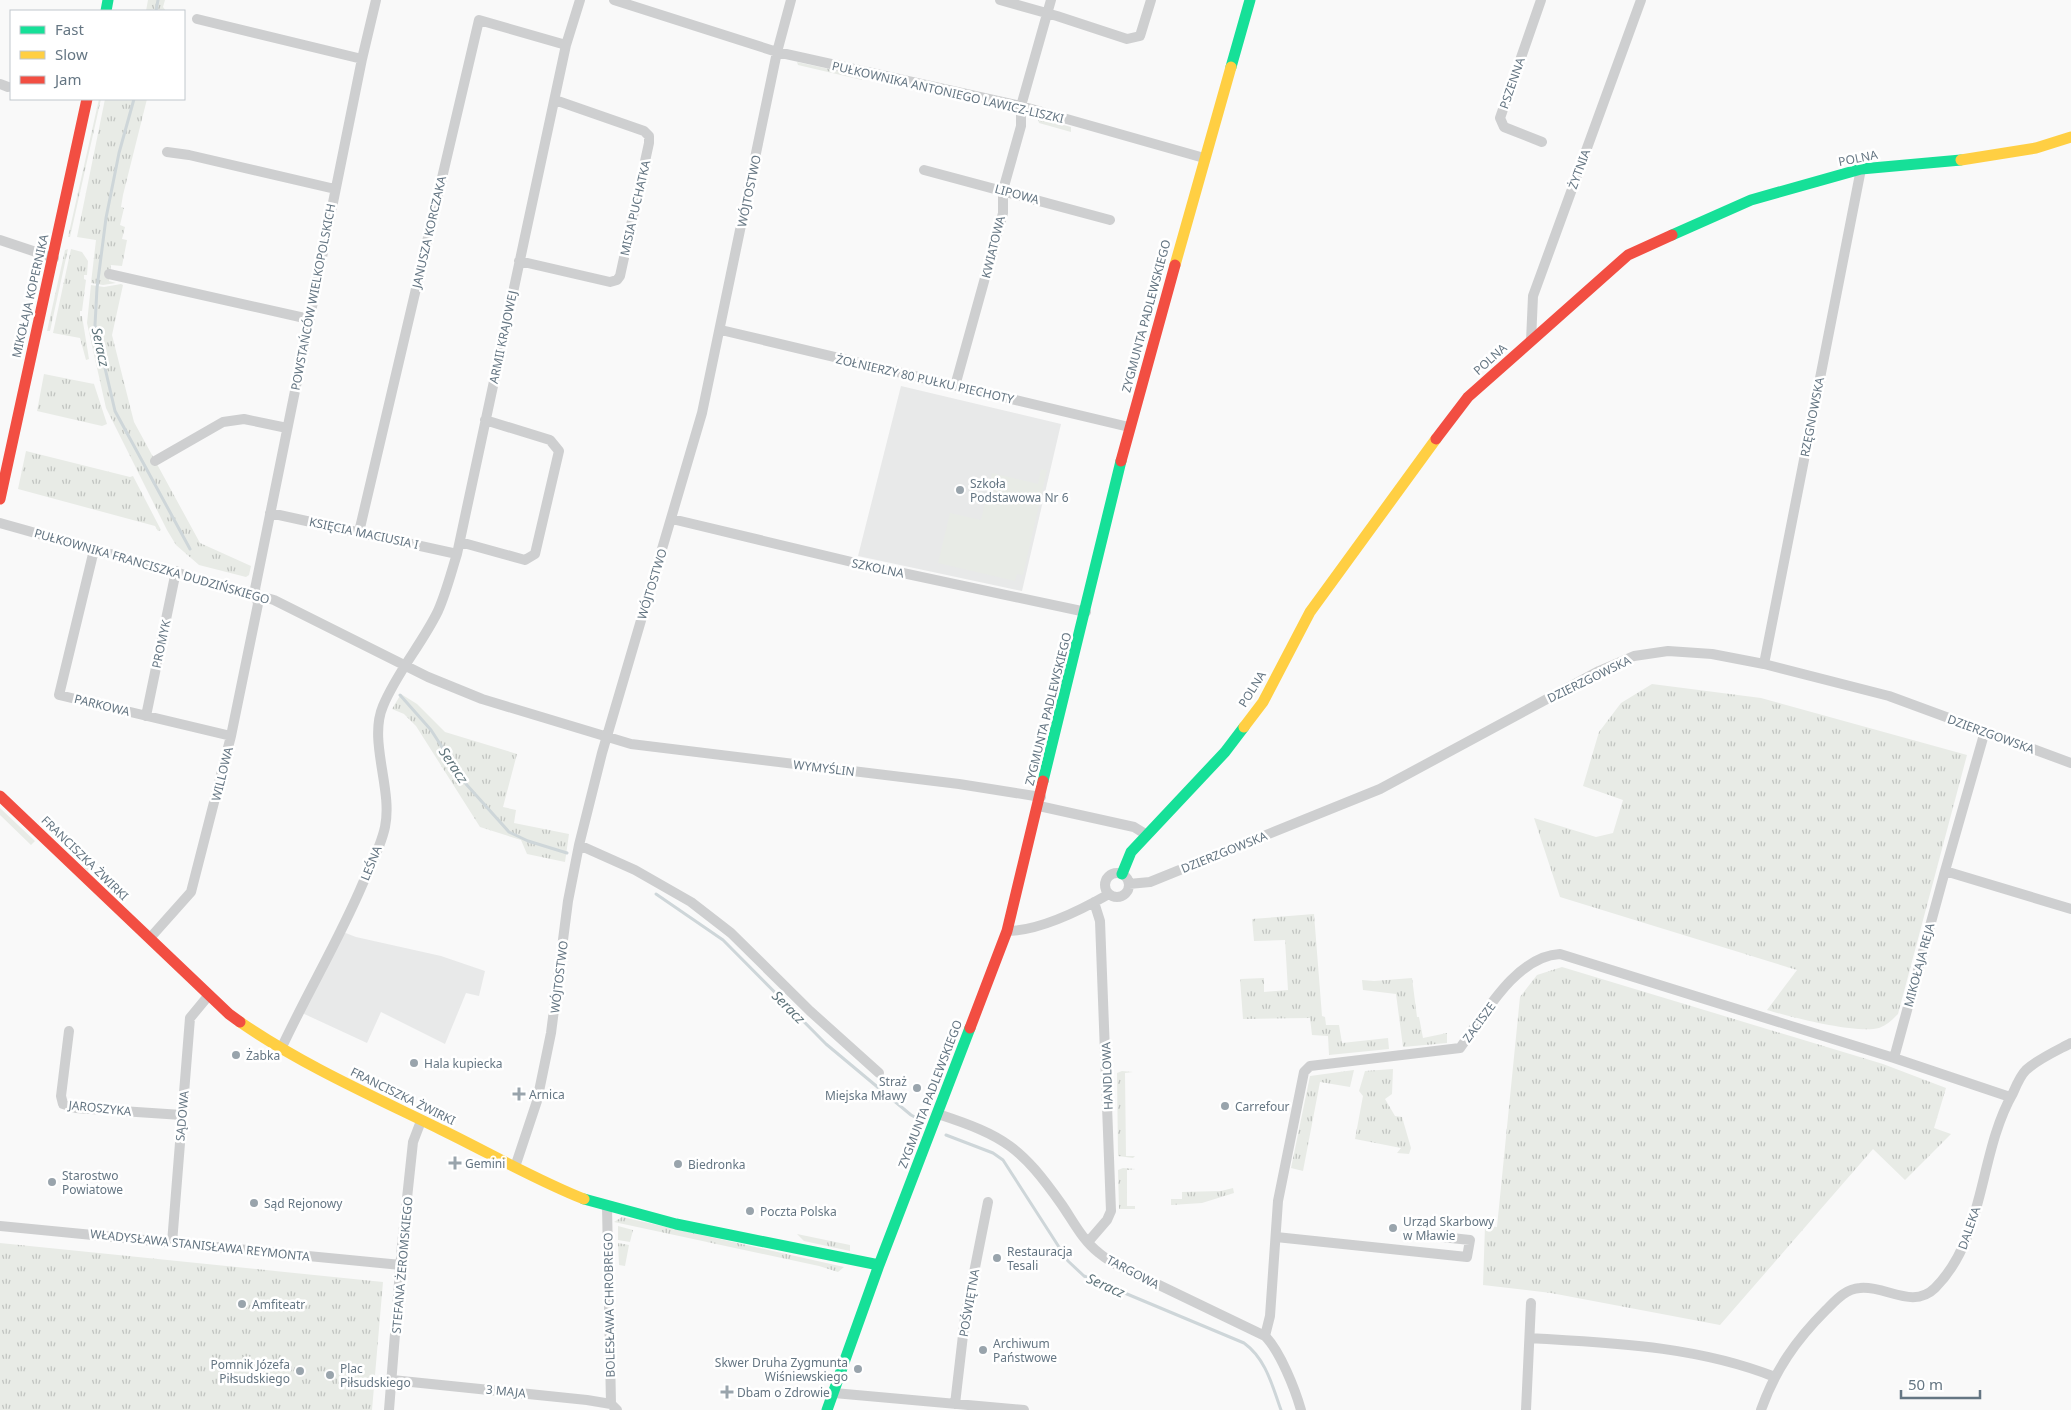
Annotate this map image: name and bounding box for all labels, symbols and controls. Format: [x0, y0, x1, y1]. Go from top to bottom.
legend [10, 10, 185, 100]
text: Fast [55, 19, 84, 39]
text: Slow [55, 44, 88, 64]
street label: PSZENNA [1495, 55, 1529, 111]
street label: PUŁKOWNIKA ANTONIEGO LAWICZ-LISZKI [830, 57, 1066, 127]
text: Jam [53, 69, 82, 89]
street label: ŻYTNIA [1564, 146, 1594, 191]
street label: POLNA [1837, 146, 1879, 170]
street label: WÓJTOSTWO [733, 153, 765, 229]
street label: MISIA PUCHATKA [616, 158, 654, 257]
street label: JANUSZA KORCZAKA [408, 174, 450, 291]
street label: LIPOWA [993, 180, 1041, 208]
street label: POWSTAŃCÓW WIELKOPOLSKICH [287, 202, 339, 392]
street label: KWIATOWA [977, 214, 1009, 280]
street label: MIKOŁAJA KOPERNIKA [8, 232, 53, 359]
street label: ZYGMUNTA PADLEWSKIEGO [1117, 238, 1175, 394]
street label: ARMII KRAJOWEJ [485, 289, 521, 385]
water label: Seracz [88, 326, 115, 369]
street label: POLNA [1470, 339, 1511, 379]
street label: ŻOŁNIERZY 80 PUŁKU PIECHOTY [834, 350, 1016, 408]
street label: RZĘGNOWSKA [1796, 375, 1828, 458]
place label: Szkoła Podstawowa Nr 6 [970, 475, 1069, 506]
marker: Szkoła Podstawowa Nr 6 [954, 484, 966, 496]
street label: KSIĘCIA MACIUSIA I [308, 513, 420, 553]
street label: PUŁKOWNIKA FRANCISZKA DUDZIŃSKIEGO [32, 524, 272, 608]
street label: WÓJTOSTWO [633, 547, 671, 621]
street label: SZKOLNA [850, 554, 906, 582]
street label: PROMYK [148, 618, 175, 670]
street label: ZYGMUNTA PADLEWSKIEGO [1021, 630, 1075, 788]
street label: DZIERZGOWSKA [1544, 651, 1634, 707]
street label: POLNA [1234, 667, 1270, 710]
street label: PARKOWA [72, 690, 132, 720]
street label: DZIERZGOWSKA [1945, 710, 2037, 758]
water label: Seracz [435, 743, 473, 787]
street label: WILLOWA [207, 745, 237, 803]
street label: WYMYŚLIN [792, 756, 856, 780]
street label: FRANCISZKA ŻWIRKI [38, 812, 132, 904]
street label: DZIERZGOWSKA [1178, 827, 1270, 877]
street label: LEŚNA [356, 843, 386, 883]
street label: MIKOŁAJA REJA [1900, 921, 1938, 1009]
street label: WÓJTOSTWO [546, 940, 572, 1014]
water label: Seracz [768, 986, 810, 1028]
street label: ZACISZE [1459, 998, 1499, 1046]
street label: ZYGMUNTA PADLEWSKIEGO [894, 1017, 966, 1171]
street label: HANDLOWA [1097, 1041, 1117, 1110]
place label: Żabka [246, 1047, 280, 1064]
marker: Żabka [230, 1049, 242, 1061]
place label: Hala kupiecka [424, 1055, 503, 1072]
marker: Hala kupiecka [408, 1057, 420, 1069]
street label: FRANCISZKA ŻWIRKI [348, 1063, 458, 1129]
place label: Straż Miejska Mławy [825, 1073, 908, 1104]
marker: Straż Miejska Mławy [911, 1082, 923, 1094]
place label: Arnica [529, 1086, 565, 1103]
marker: Arnica [513, 1088, 525, 1100]
street label: SĄDOWA [171, 1090, 193, 1142]
street label: JAROSZYKA [67, 1096, 133, 1120]
place label: Carrefour [1235, 1098, 1290, 1115]
marker: Carrefour [1219, 1100, 1231, 1112]
place label: Gemini [465, 1155, 505, 1172]
place label: Biedronka [688, 1156, 746, 1173]
marker: Gemini [449, 1157, 461, 1169]
marker: Biedronka [672, 1158, 684, 1170]
place label: Starostwo Powiatowe [62, 1167, 123, 1198]
marker: Starostwo Powiatowe [46, 1176, 58, 1188]
place label: Sąd Rejonowy [264, 1195, 343, 1212]
street label: STEFANA ŻEROMSKIEGO [388, 1196, 416, 1334]
marker: Sąd Rejonowy [248, 1197, 260, 1209]
place label: Poczta Polska [760, 1203, 837, 1220]
street label: DALEKA [1954, 1204, 1984, 1252]
marker: Poczta Polska [744, 1205, 756, 1217]
place label: Urząd Skarbowy w Mławie [1403, 1213, 1495, 1244]
marker: Urząd Skarbowy w Mławie [1387, 1222, 1399, 1234]
street label: WŁADYSŁAWA STANISŁAWA REYMONTA [89, 1225, 311, 1265]
street label: BOLESŁAWA CHROBREGO [599, 1232, 619, 1378]
place label: Restauracja Tesali [1007, 1243, 1073, 1274]
street label: TARGOWA [1104, 1251, 1163, 1293]
marker: Restauracja Tesali [991, 1252, 1003, 1264]
street label: POŚWIĘTNA [955, 1267, 983, 1338]
water label: Seracz [1084, 1268, 1129, 1302]
place label: Amfiteatr [252, 1296, 305, 1313]
marker: Amfiteatr [236, 1298, 248, 1310]
place label: Archiwum Państwowe [993, 1335, 1057, 1366]
marker: Archiwum Państwowe [977, 1344, 989, 1356]
place label: Skwer Druha Zygmunta Wiśniewskiego [715, 1354, 848, 1385]
place label: Pomnik Józefa Piłsudskiego [211, 1356, 290, 1387]
place label: Plac Piłsudskiego [340, 1360, 411, 1391]
marker: Skwer Druha Zygmunta Wiśniewskiego [852, 1363, 864, 1375]
marker: Pomnik Józefa Piłsudskiego [294, 1365, 306, 1377]
scale bar [1901, 1368, 1980, 1400]
marker: Plac Piłsudskiego [324, 1369, 336, 1381]
text: 50 m [1908, 1374, 1943, 1394]
street label: 3 MAJA [485, 1380, 527, 1402]
place label: Dbam o Zdrowie [737, 1384, 830, 1401]
marker: Dbam o Zdrowie [721, 1386, 733, 1398]

